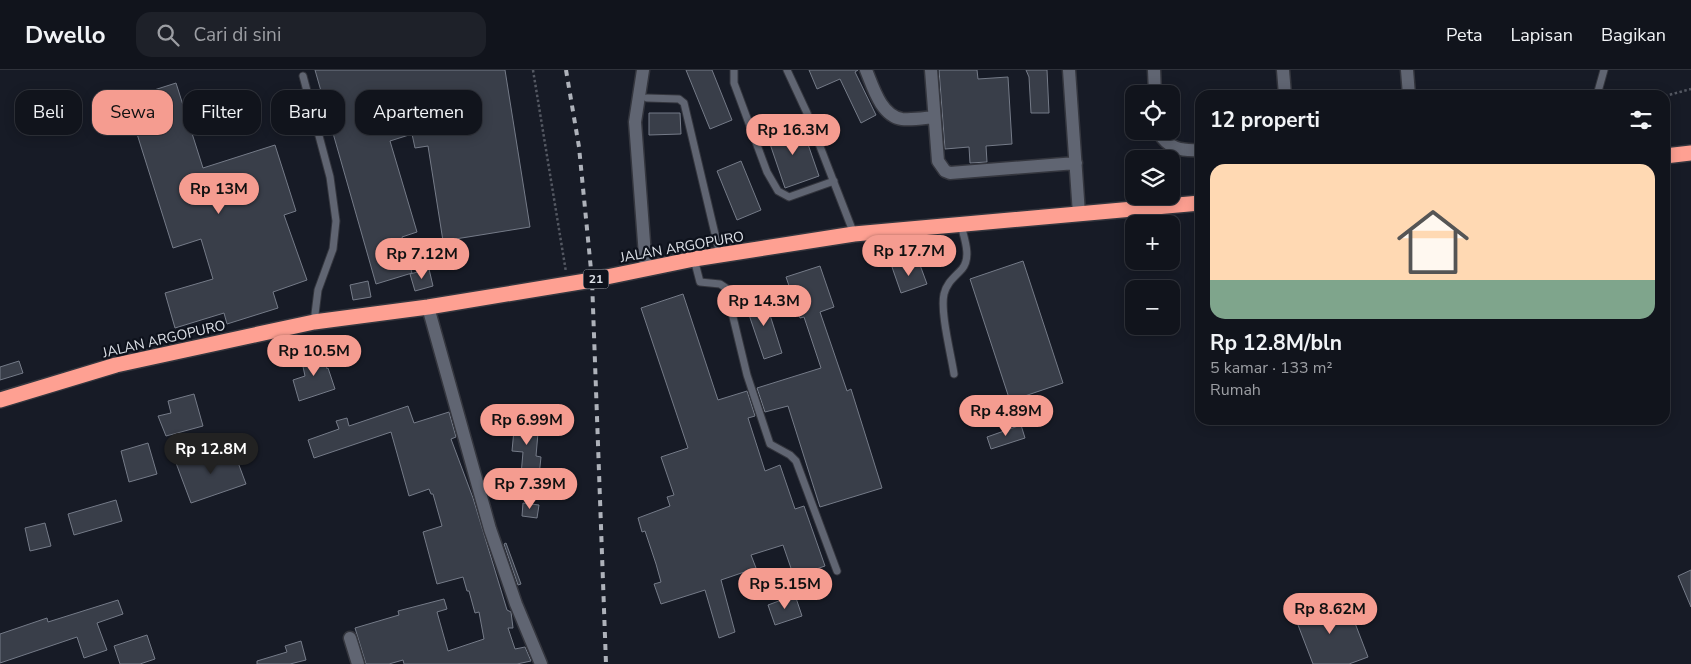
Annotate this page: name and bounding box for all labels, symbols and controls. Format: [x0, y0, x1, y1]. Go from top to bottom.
search box [136, 12, 486, 57]
text: Dwello [25, 19, 106, 51]
icon: search [154, 21, 182, 49]
text: Cari di sini [194, 22, 281, 48]
text: Peta [1446, 23, 1482, 47]
text: Lapisan [1510, 23, 1573, 47]
text: Bagikan [1601, 23, 1666, 47]
map controls [1125, 85, 1180, 335]
button: locate [1125, 85, 1180, 140]
chip: Beli [15, 90, 82, 135]
chip: Sewa [92, 90, 173, 135]
chip: Filter [183, 90, 261, 135]
chip: Baru [271, 90, 345, 135]
chip: Apartemen [355, 90, 482, 135]
text: 12 properti [1210, 106, 1320, 134]
icon: filters [1627, 106, 1655, 134]
pin: Rp 16.3M [741, 114, 845, 156]
text: Rp 16.3M [757, 119, 829, 141]
button: layers [1125, 150, 1180, 205]
pin: Rp 13M [178, 172, 260, 215]
text: Rp 13M [190, 178, 248, 200]
icon: home [1388, 197, 1478, 287]
button: + [1125, 215, 1180, 270]
street label: JALAN ARGOPURO [617, 227, 746, 267]
pin: Rp 17.7M [857, 234, 961, 277]
pin: Rp 7.12M [370, 238, 474, 280]
text: Rp 17.7M [873, 240, 945, 262]
text: Rp 7.12M [386, 243, 458, 265]
road number: 21 [584, 270, 608, 288]
button: − [1125, 280, 1180, 335]
pin: Rp 14.3M [712, 284, 816, 327]
text: Rp 14.3M [728, 290, 800, 312]
street label: JALAN ARGOPURO [100, 316, 227, 363]
text: Rp 12.8M/bln [1210, 329, 1342, 357]
pin: Rp 10.5M [262, 334, 366, 377]
text: Rp 10.5M [278, 340, 350, 362]
text: 5 kamar · 133 m² [1210, 357, 1333, 379]
text: Rumah [1210, 379, 1261, 401]
pin: Rp 4.89M [954, 394, 1058, 437]
text: Rp 4.89M [970, 400, 1042, 422]
pin: Rp 6.99M [475, 404, 579, 446]
text: Rp 6.99M [491, 409, 563, 431]
pin: Rp 12.8M [159, 432, 263, 475]
text: Rp 12.8M [175, 438, 247, 460]
pin: Rp 7.39M [478, 468, 582, 510]
text: Rp 7.39M [494, 473, 566, 495]
pin: Rp 5.15M [733, 568, 837, 610]
text: Rp 5.15M [749, 573, 821, 595]
pin: Rp 8.62M [1278, 592, 1382, 635]
text: Rp 8.62M [1294, 598, 1366, 620]

